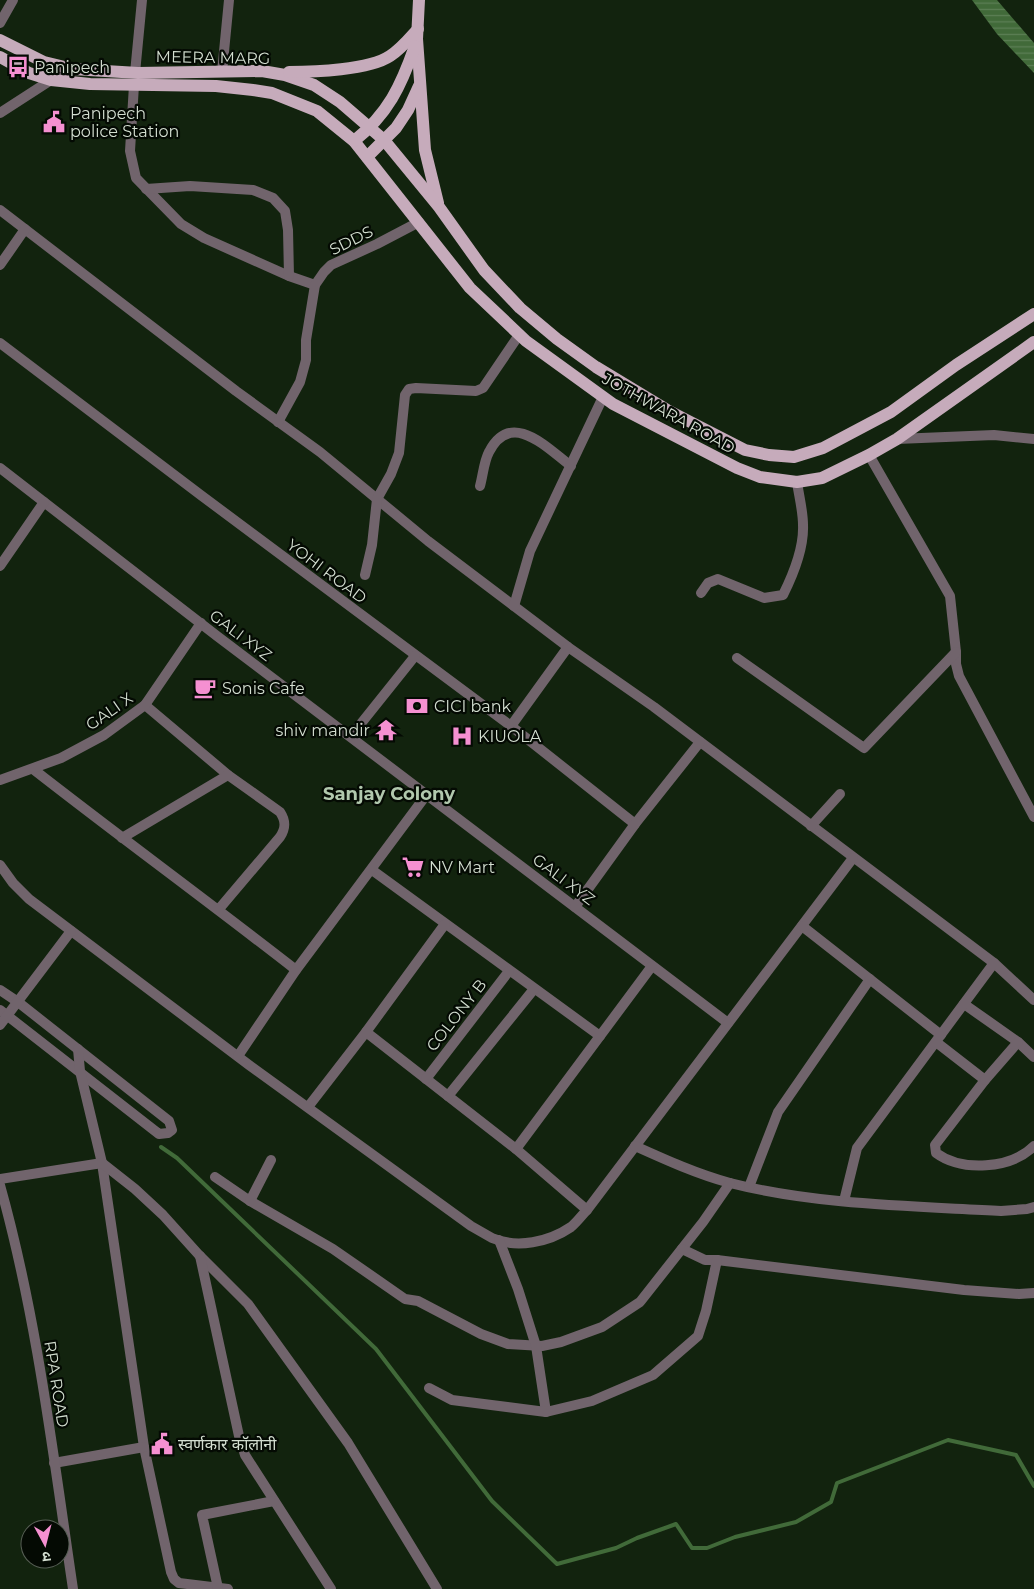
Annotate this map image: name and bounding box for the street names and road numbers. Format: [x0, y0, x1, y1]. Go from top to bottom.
street label: MEERA MARG [156, 47, 270, 68]
street label: SDDS [326, 222, 376, 259]
street label: JOTHWARA ROAD [598, 369, 738, 458]
street label: YOHI ROAD [283, 535, 370, 607]
street label: GALI XYZ [206, 606, 276, 665]
street label: GALI X [82, 688, 137, 734]
street label: GALI XYZ [529, 850, 599, 909]
street label: COLONY B [422, 976, 490, 1055]
street label: RPA ROAD [40, 1339, 73, 1429]

